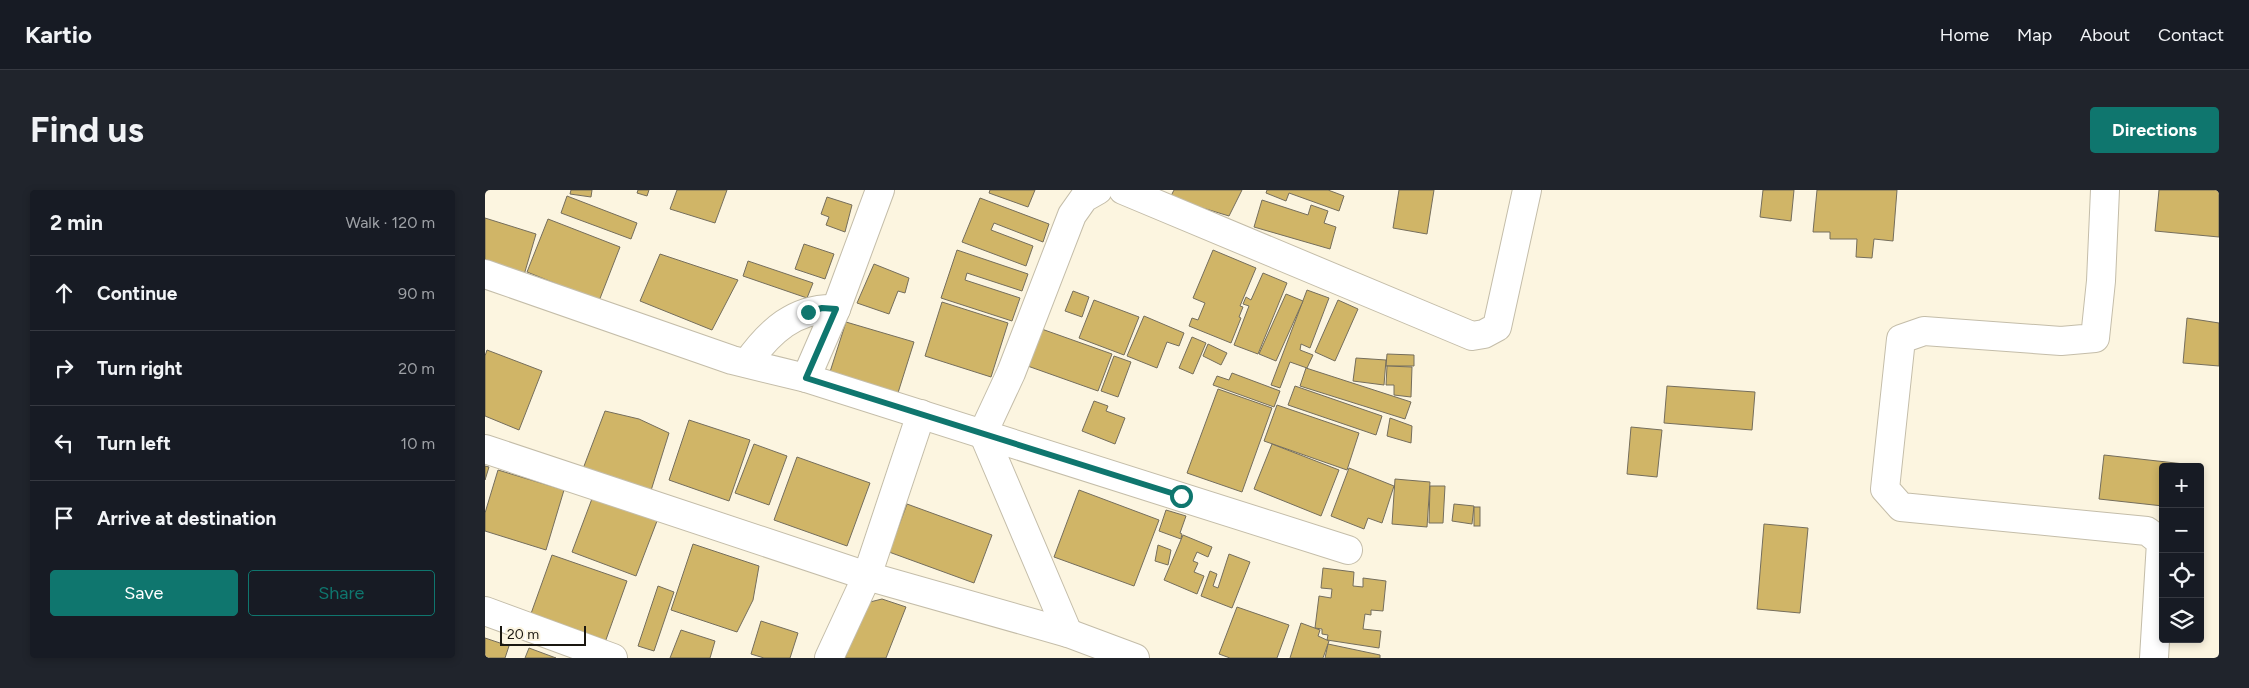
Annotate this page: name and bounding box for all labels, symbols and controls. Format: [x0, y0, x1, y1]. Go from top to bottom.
text: Kartio [25, 20, 92, 49]
text: Home [1940, 24, 1989, 46]
text: Map [2017, 24, 2052, 46]
text: About [2080, 24, 2130, 46]
text: Contact [2158, 24, 2224, 46]
button: Directions [2090, 107, 2219, 153]
text: Find us [30, 109, 144, 151]
text: 2 min [50, 210, 103, 235]
text: Walk · 120 m [346, 213, 435, 232]
icon: ahead [50, 279, 78, 307]
text: Continue [97, 282, 177, 305]
text: 90 m [398, 284, 435, 303]
route end [797, 301, 820, 324]
icon: right [50, 354, 78, 382]
text: Turn right [97, 357, 183, 380]
text: 20 m [398, 359, 435, 378]
icon: left [50, 429, 78, 457]
text: Turn left [97, 432, 171, 455]
text: 10 m [401, 434, 435, 453]
map controls [2159, 463, 2204, 643]
button: + [2159, 463, 2204, 508]
route start [1170, 485, 1193, 508]
icon: arrive [50, 504, 78, 532]
text: Arrive at destination [97, 507, 276, 530]
button: − [2159, 508, 2204, 553]
button: locate [2159, 553, 2204, 598]
button: Save [50, 570, 238, 616]
button: Share [248, 570, 435, 616]
button: layers [2159, 598, 2204, 643]
scale bar [500, 623, 586, 646]
text: 20 m [507, 626, 539, 643]

